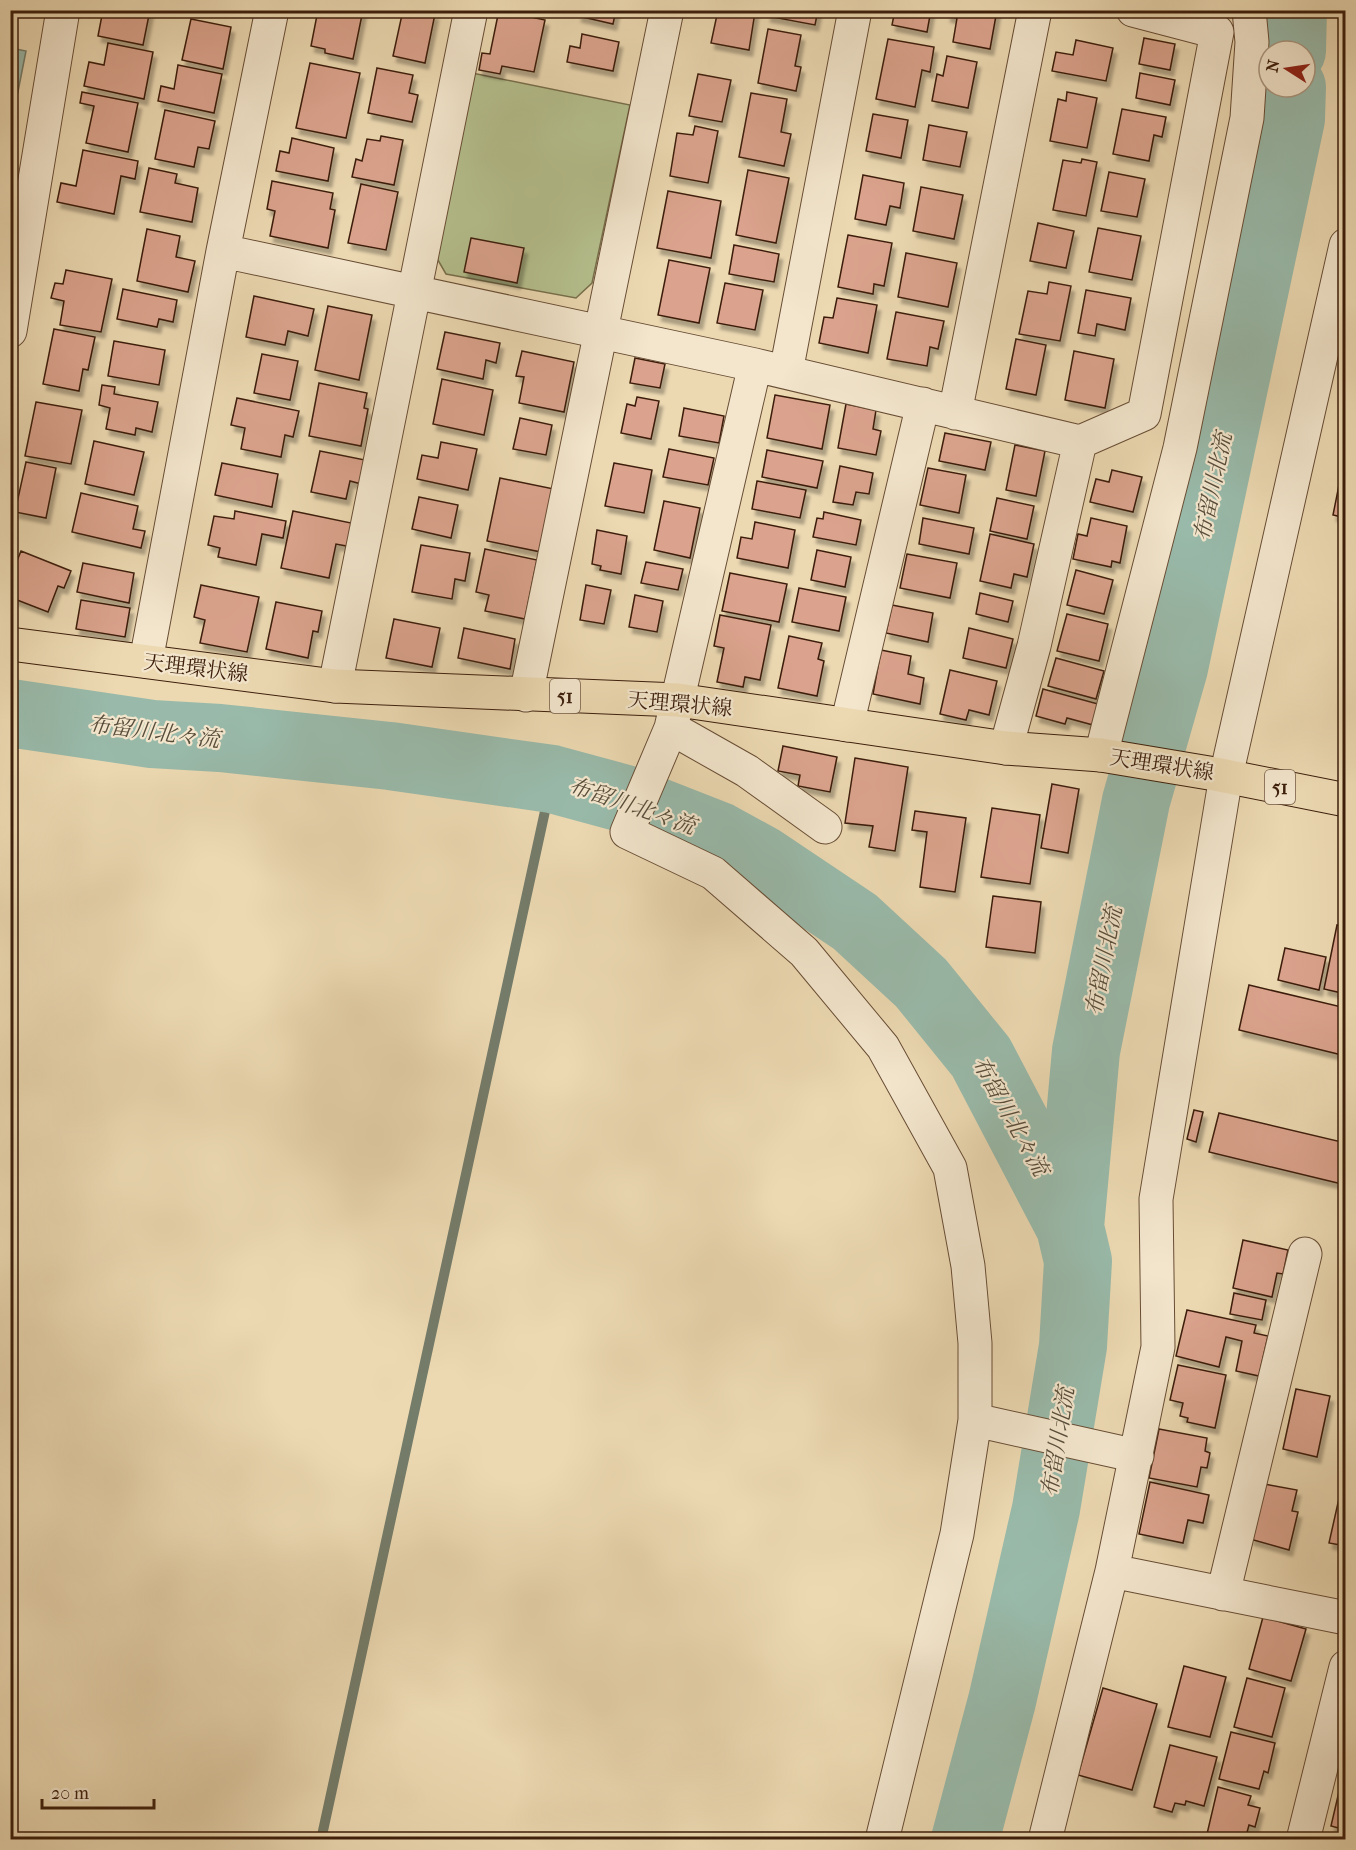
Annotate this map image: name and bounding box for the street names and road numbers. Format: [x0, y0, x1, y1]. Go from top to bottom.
street label: 天理環状線 [142, 650, 250, 686]
road number: 51 [550, 679, 580, 713]
street label: 天理環状線 [627, 687, 733, 721]
street label: 天理環状線 [1108, 745, 1216, 785]
road number: 51 [1265, 770, 1295, 804]

